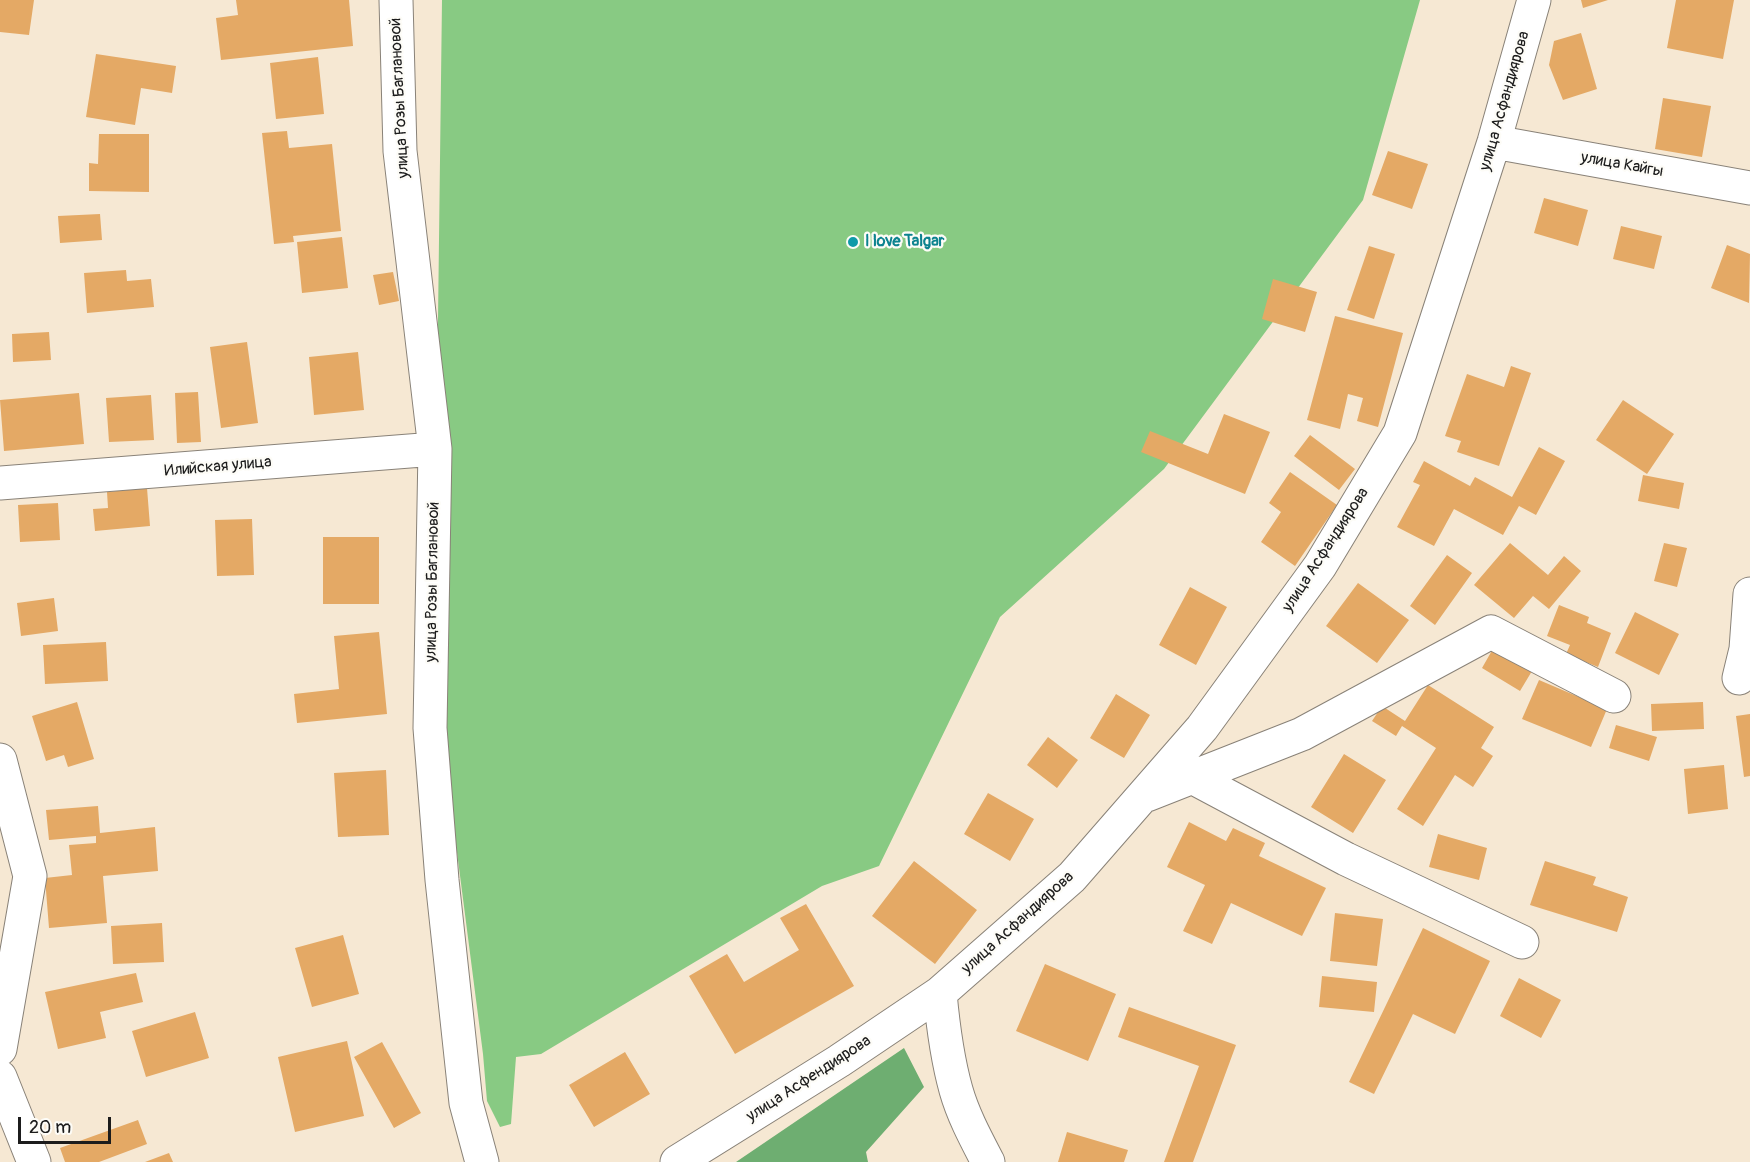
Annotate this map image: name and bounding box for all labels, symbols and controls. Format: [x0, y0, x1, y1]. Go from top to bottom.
street label: улица Розы Баглановой [386, 17, 414, 179]
street label: улица Асфандиярова [1476, 29, 1534, 173]
street label: улица Кайгы [1579, 148, 1665, 182]
place label: I love Talgar [865, 232, 944, 252]
marker: I love Talgar [846, 235, 860, 249]
street label: Илийская улица [164, 453, 272, 481]
street label: улица Асфандиярова [1279, 484, 1373, 616]
street label: улица Розы Баглановой [422, 502, 444, 662]
street label: улица Асфандиярова [958, 868, 1078, 978]
street label: улица Асфендиярова [743, 1032, 875, 1126]
scale bar [21, 1105, 114, 1143]
text: 20 m [29, 1116, 71, 1139]

